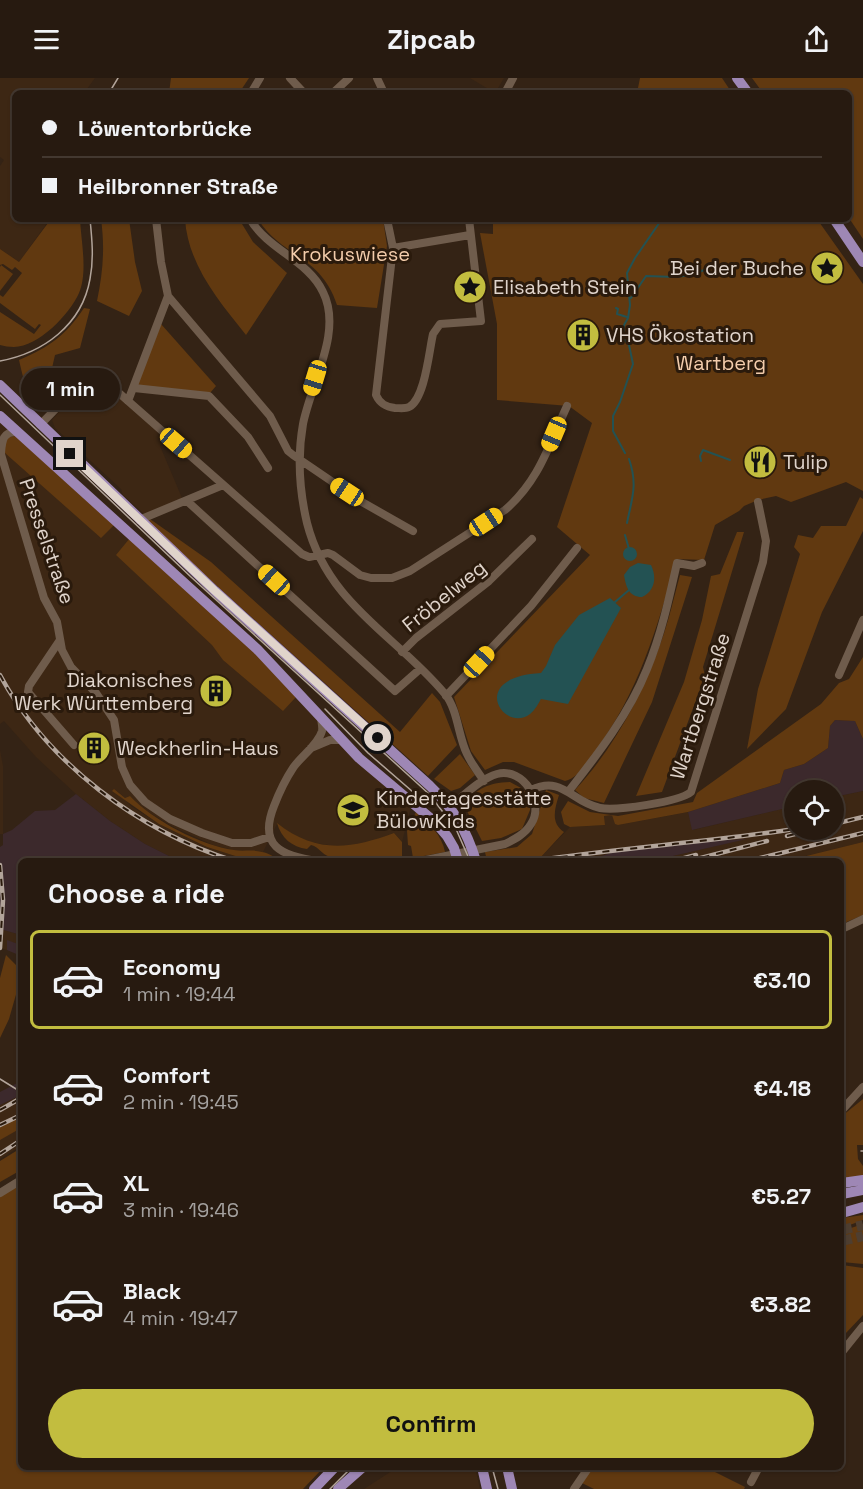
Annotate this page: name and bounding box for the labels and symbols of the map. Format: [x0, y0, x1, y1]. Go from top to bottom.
park label: Krokuswiese [290, 241, 410, 267]
place icon: Bei der Buche [809, 250, 845, 286]
place label: Bei der Buche [670, 255, 804, 281]
place icon: Elisabeth Stein [452, 269, 488, 305]
place label: Elisabeth Stein [493, 274, 637, 300]
building icon: VHS Ökostation [565, 317, 601, 353]
place label: VHS Ökostation [606, 322, 754, 348]
park label: Wartberg [676, 350, 766, 376]
car [301, 358, 329, 398]
callout: 1 min [20, 367, 119, 409]
car [539, 414, 569, 454]
car [157, 424, 195, 462]
route end [56, 440, 83, 467]
restaurant icon: Tulip [742, 444, 778, 480]
place label: Tulip [783, 449, 828, 475]
street label: Presselstraße [13, 475, 81, 607]
car [327, 475, 367, 509]
car [466, 505, 506, 539]
street label: Fröbelweg [397, 554, 491, 638]
car [255, 561, 293, 599]
street label: Wartbergstraße [664, 629, 736, 783]
car [460, 643, 498, 681]
place label: Diakonisches Werk Württemberg [14, 667, 193, 716]
building icon: Diakonisches Werk Württemberg [198, 673, 234, 709]
route start [364, 724, 391, 751]
building icon: Weckherlin-Haus [76, 730, 112, 766]
place label: Weckherlin-Haus [117, 735, 279, 761]
place label: Kindertagesstätte BülowKids [376, 785, 552, 834]
school or university icon: Kindertagesstätte BülowKids [335, 792, 371, 828]

